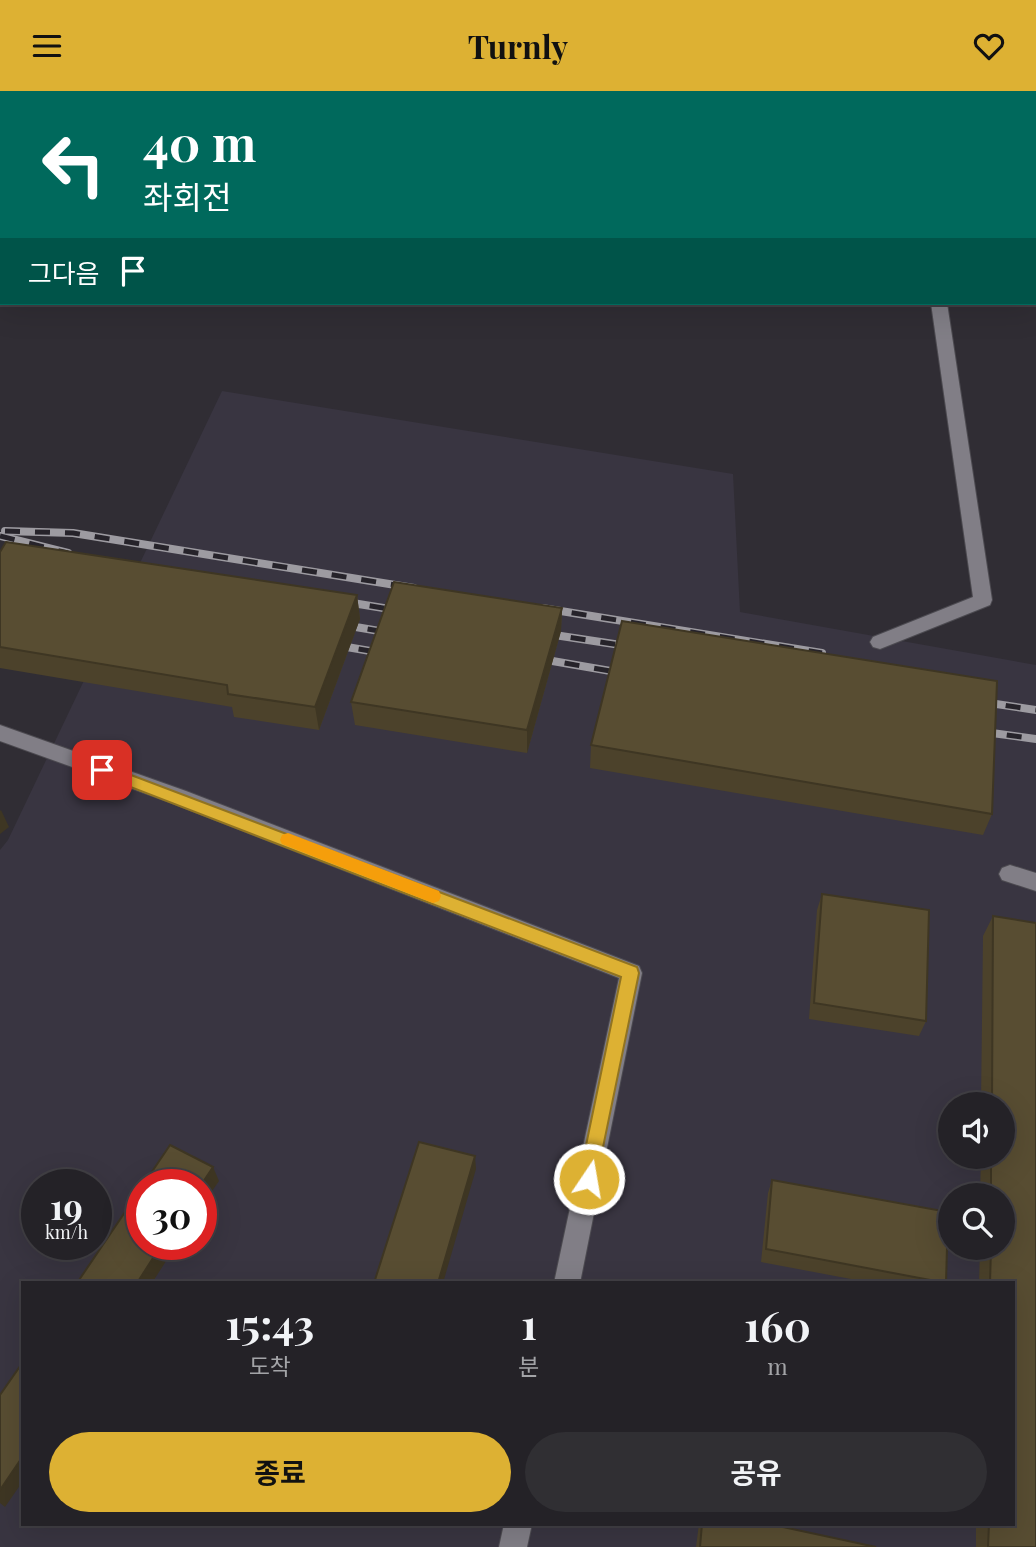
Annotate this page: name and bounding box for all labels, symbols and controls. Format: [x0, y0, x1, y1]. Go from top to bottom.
text: Turnly [468, 24, 568, 67]
icon: menu [28, 27, 66, 65]
icon: heart [970, 27, 1008, 65]
text: 40 m [143, 109, 256, 174]
icon: left [28, 119, 119, 210]
text: 좌회전 [143, 174, 231, 217]
icon: arrive [114, 252, 152, 290]
text: 그다음 [28, 255, 100, 290]
pin [72, 740, 132, 800]
icon: arrive [83, 751, 121, 789]
map controls [938, 1092, 1015, 1260]
button: sound [938, 1092, 1015, 1169]
position arrow [552, 1142, 626, 1216]
speed limit sign: 30 [126, 1169, 217, 1260]
text: 19 [50, 1182, 83, 1229]
button: search [938, 1183, 1015, 1260]
text: km/h [45, 1220, 88, 1244]
text: 15:43 [225, 1295, 314, 1351]
text: 1 [521, 1295, 537, 1351]
text: 160 [744, 1297, 811, 1353]
text: 도착 [249, 1350, 291, 1381]
text: 분 [519, 1350, 540, 1381]
text: m [767, 1350, 788, 1381]
button: 종료 [49, 1432, 511, 1512]
button: 공유 [525, 1432, 987, 1512]

